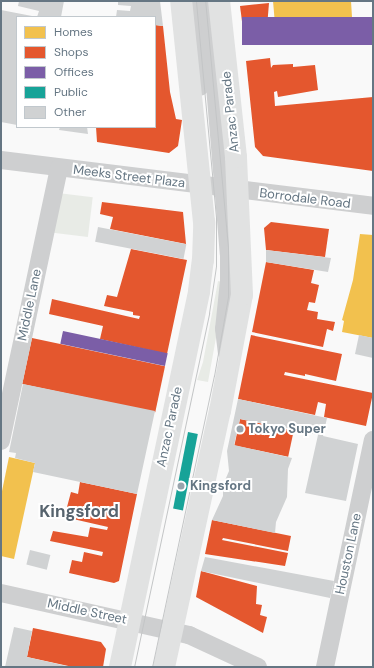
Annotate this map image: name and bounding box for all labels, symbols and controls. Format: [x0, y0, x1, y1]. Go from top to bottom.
legend [16, 16, 156, 128]
text: Homes [54, 24, 93, 40]
text: Shops [54, 44, 89, 60]
text: Offices [54, 64, 94, 80]
street label: Anzac Parade [219, 71, 243, 153]
text: Public [54, 84, 88, 100]
text: Other [54, 104, 86, 120]
street label: Meeks Street Plaza [72, 162, 186, 192]
street label: Borrodale Road [258, 186, 352, 212]
street label: Middle Lane [15, 268, 45, 342]
street label: Anzac Parade [154, 385, 186, 469]
place label: Tokyo Super [248, 421, 326, 437]
marker: Tokyo Super [235, 424, 245, 434]
place label: Kingsford [190, 478, 251, 494]
marker: Kingsford [175, 480, 187, 492]
district label: Kingsford [39, 502, 119, 522]
street label: Houston Lane [333, 512, 365, 596]
street label: Middle Street [46, 596, 128, 628]

